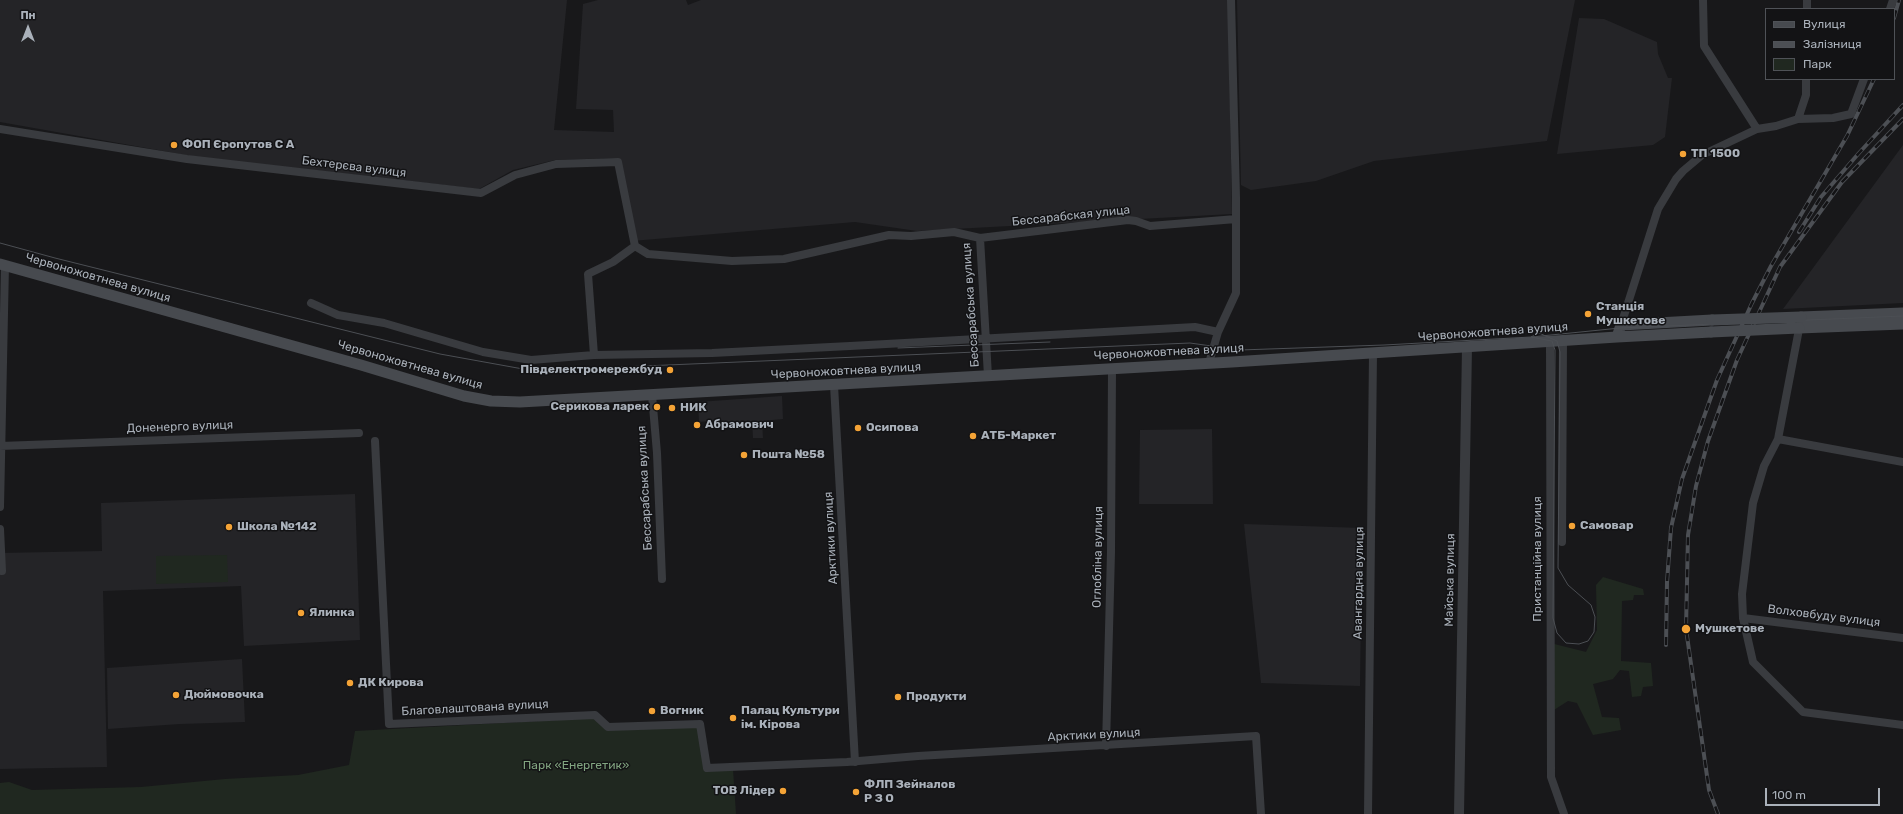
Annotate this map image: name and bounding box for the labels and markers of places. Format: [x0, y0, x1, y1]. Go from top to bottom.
place label: ФОП Єропутов С А [182, 138, 294, 152]
marker: ФОП Єропутов С А [169, 140, 179, 150]
place label: ТП 1500 [1691, 147, 1740, 161]
marker: ТП 1500 [1678, 149, 1688, 159]
place label: Станція Мушкетове [1596, 300, 1665, 328]
marker: Станція Мушкетове [1583, 309, 1593, 319]
place label: Півделектромережбуд [520, 363, 662, 377]
marker: Півделектромережбуд [665, 365, 675, 375]
place label: Серикова ларек [550, 400, 649, 414]
place label: НИК [680, 401, 707, 415]
marker: Серикова ларек [652, 402, 662, 412]
marker: НИК [667, 403, 677, 413]
place label: Абрамович [705, 418, 774, 432]
marker: Абрамович [692, 420, 702, 430]
place label: Осипова [866, 421, 919, 435]
marker: Осипова [853, 423, 863, 433]
place label: АТБ-Маркет [981, 429, 1056, 443]
marker: АТБ-Маркет [968, 431, 978, 441]
place label: Пошта №58 [752, 448, 825, 462]
marker: Пошта №58 [739, 450, 749, 460]
place label: Самовар [1580, 519, 1633, 533]
place label: Школа №142 [237, 520, 317, 534]
marker: Самовар [1567, 521, 1577, 531]
marker: Школа №142 [224, 522, 234, 532]
place label: Ялинка [309, 606, 355, 620]
marker: Ялинка [296, 608, 306, 618]
place label: Мушкетове [1695, 622, 1764, 636]
marker: Мушкетове [1680, 623, 1692, 635]
place label: ДК Кирова [358, 676, 424, 690]
marker: ДК Кирова [345, 678, 355, 688]
place label: Дюймовочка [184, 688, 264, 702]
marker: Дюймовочка [171, 690, 181, 700]
place label: Продукти [906, 690, 966, 704]
marker: Продукти [893, 692, 903, 702]
place label: Вогник [660, 704, 704, 718]
place label: Палац Культури ім. Кірова [741, 704, 840, 732]
marker: Вогник [647, 706, 657, 716]
marker: Палац Культури ім. Кірова [728, 713, 738, 723]
place label: ФЛП Зейналов Р З О [864, 778, 955, 806]
place label: ТОВ Лідер [713, 784, 775, 798]
marker: ТОВ Лідер [778, 786, 788, 796]
marker: ФЛП Зейналов Р З О [851, 787, 861, 797]

